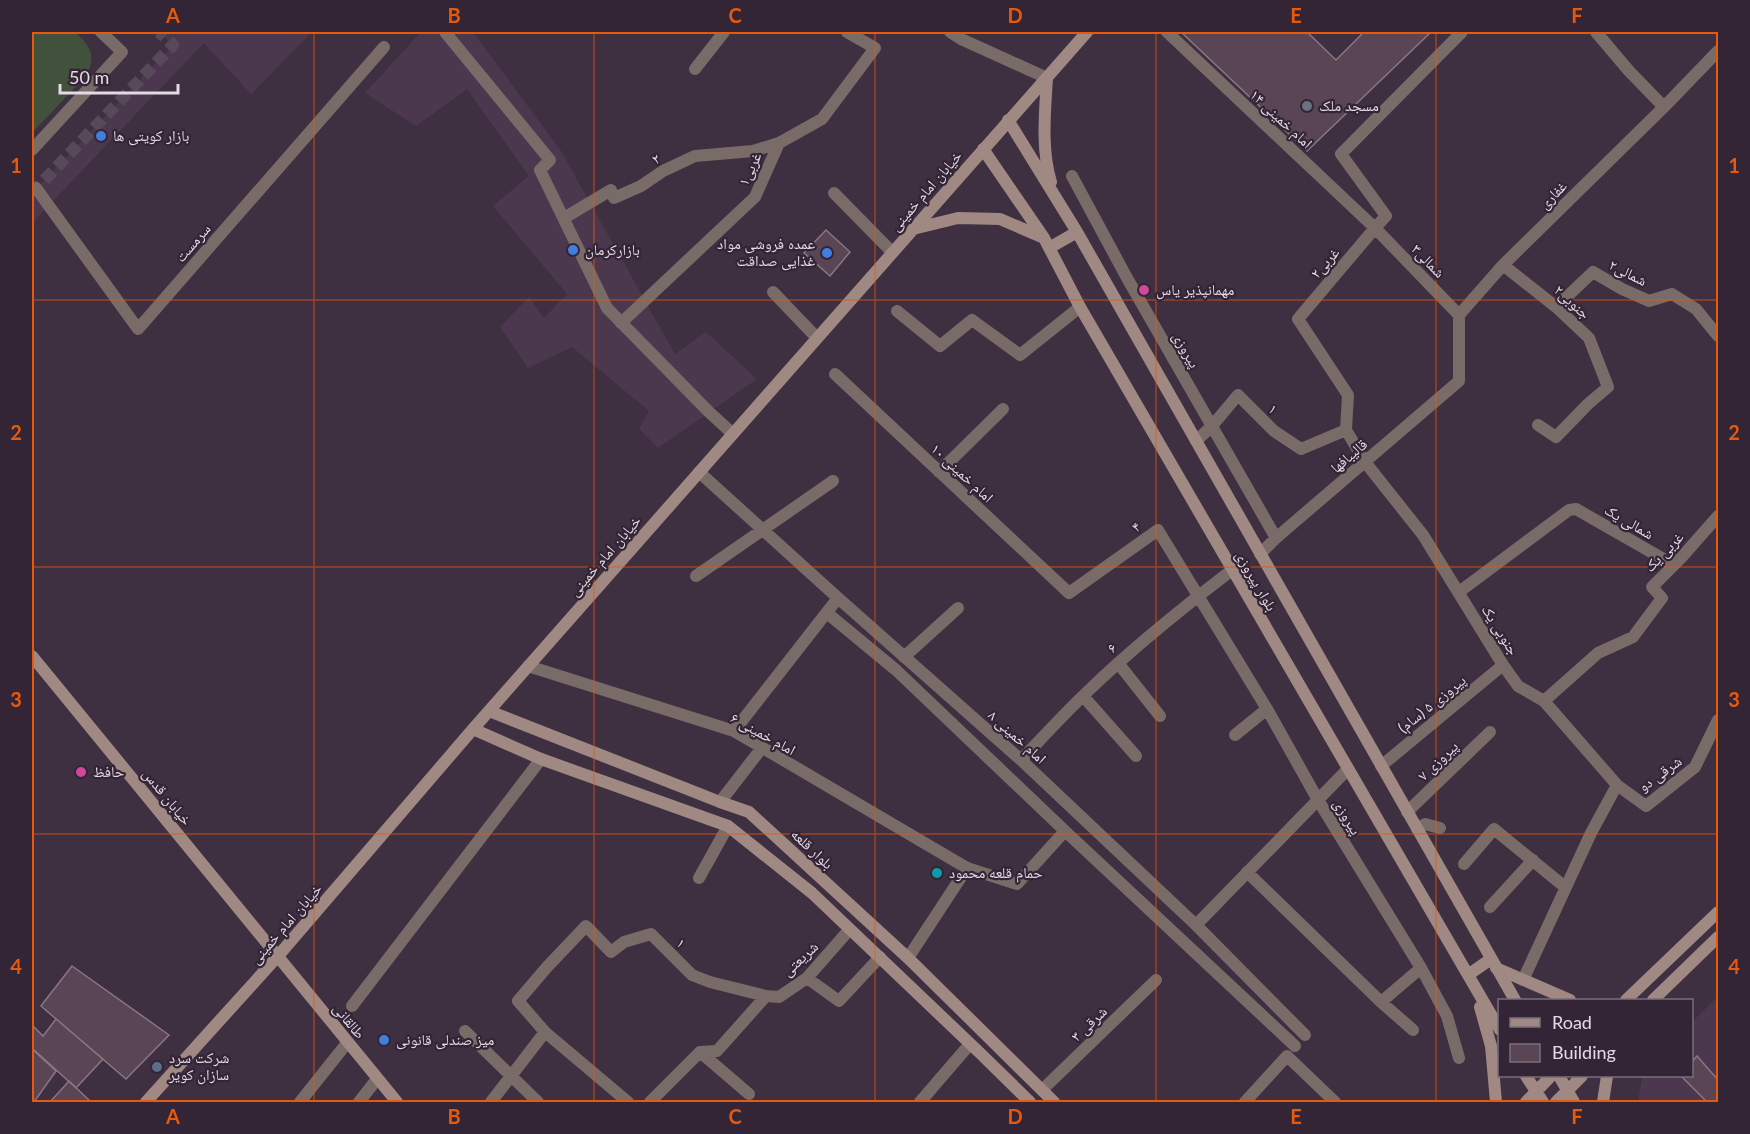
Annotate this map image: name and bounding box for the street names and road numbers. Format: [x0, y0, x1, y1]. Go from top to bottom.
street label: امام خمینی ۱۴ [1245, 85, 1317, 153]
street label: خیابان امام خمینی [885, 146, 967, 235]
street label: ۲ [648, 149, 663, 168]
street label: غربی۱ [734, 149, 767, 189]
street label: غفاری [1535, 176, 1572, 213]
street label: سرمست [171, 219, 215, 266]
street label: شمالی۳ [1407, 240, 1449, 282]
street label: غربی۲ [1306, 243, 1344, 283]
street label: شمالی۲ [1606, 255, 1651, 291]
street label: جنوبی۲ [1550, 280, 1595, 324]
street label: پیروزی [1168, 328, 1204, 372]
street label: ۱ [1265, 399, 1282, 417]
street label: قالیبافها [1326, 434, 1371, 477]
street label: امام خمینی ۱۰ [926, 439, 998, 507]
street label: شمالی یک [1601, 500, 1657, 544]
street label: خیابان امام خمینی [564, 511, 646, 600]
street label: ۴ [1127, 517, 1144, 535]
street label: غربی یک [1640, 527, 1688, 576]
street label: بلوار پیروزی [1231, 547, 1281, 615]
street label: جنوبی یک [1477, 601, 1524, 659]
street label: ۶ [1103, 638, 1120, 656]
street label: پیروزی ۵ (سام) [1394, 670, 1470, 738]
street label: امام خمینی ۸ [984, 706, 1050, 768]
street label: امام خمینی ۶ [727, 708, 799, 760]
street label: پیروزی ۷ [1413, 737, 1463, 785]
street label: شرقی دو [1634, 751, 1686, 797]
street label: خیابان قدس [138, 764, 196, 830]
street label: پیروزی [1328, 795, 1366, 839]
street label: بلوار قلعه [787, 824, 837, 873]
street label: خیابان امام خمینی [245, 879, 327, 968]
street label: ۱ [673, 934, 690, 951]
street label: شریعتی [777, 937, 823, 981]
street label: طالقانی [328, 999, 370, 1043]
street label: ۳ شرقی [1067, 1002, 1112, 1046]

